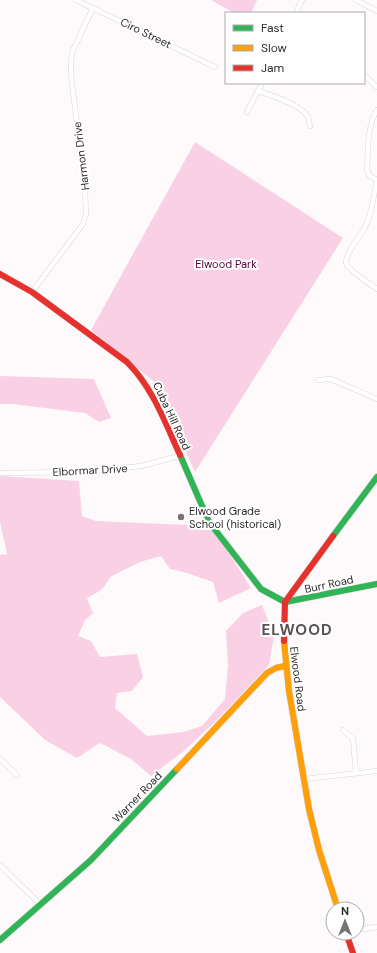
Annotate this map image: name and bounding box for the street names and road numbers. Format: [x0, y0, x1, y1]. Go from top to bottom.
street label: Ciro Street [118, 15, 174, 51]
street label: Harmon Drive [70, 121, 92, 191]
street label: Cuba Hill Road [150, 380, 194, 452]
street label: Elbormar Drive [52, 461, 128, 479]
street label: Burr Road [303, 572, 355, 596]
street label: Elwood Road [287, 646, 309, 712]
street label: Warner Road [109, 769, 165, 825]

